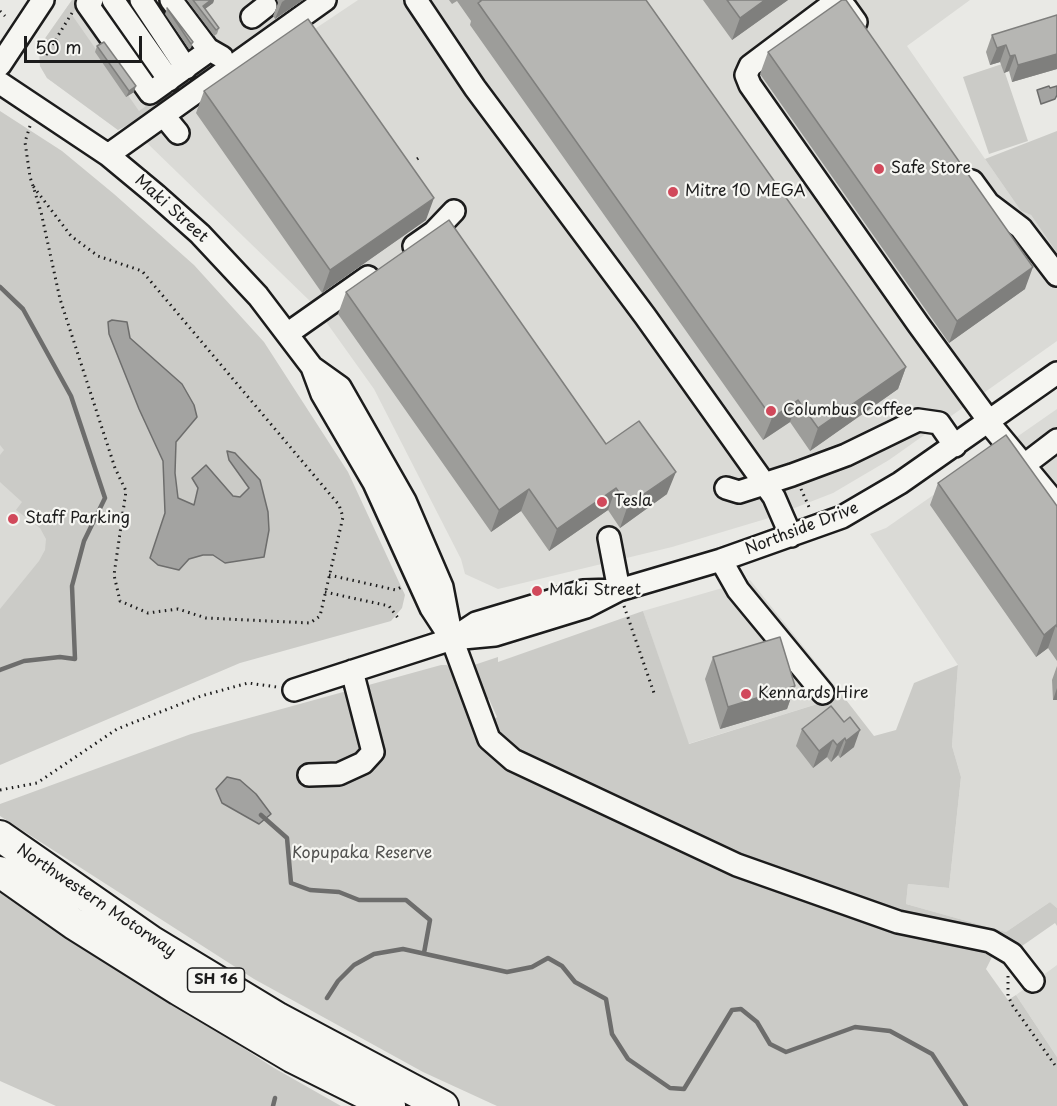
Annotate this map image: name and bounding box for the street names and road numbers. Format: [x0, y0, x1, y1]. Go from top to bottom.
street label: Maki Street [130, 171, 212, 247]
street label: Northside Drive [743, 499, 861, 559]
street label: Northwestern Motorway [13, 841, 179, 961]
road number: SH 16 [188, 968, 244, 992]

